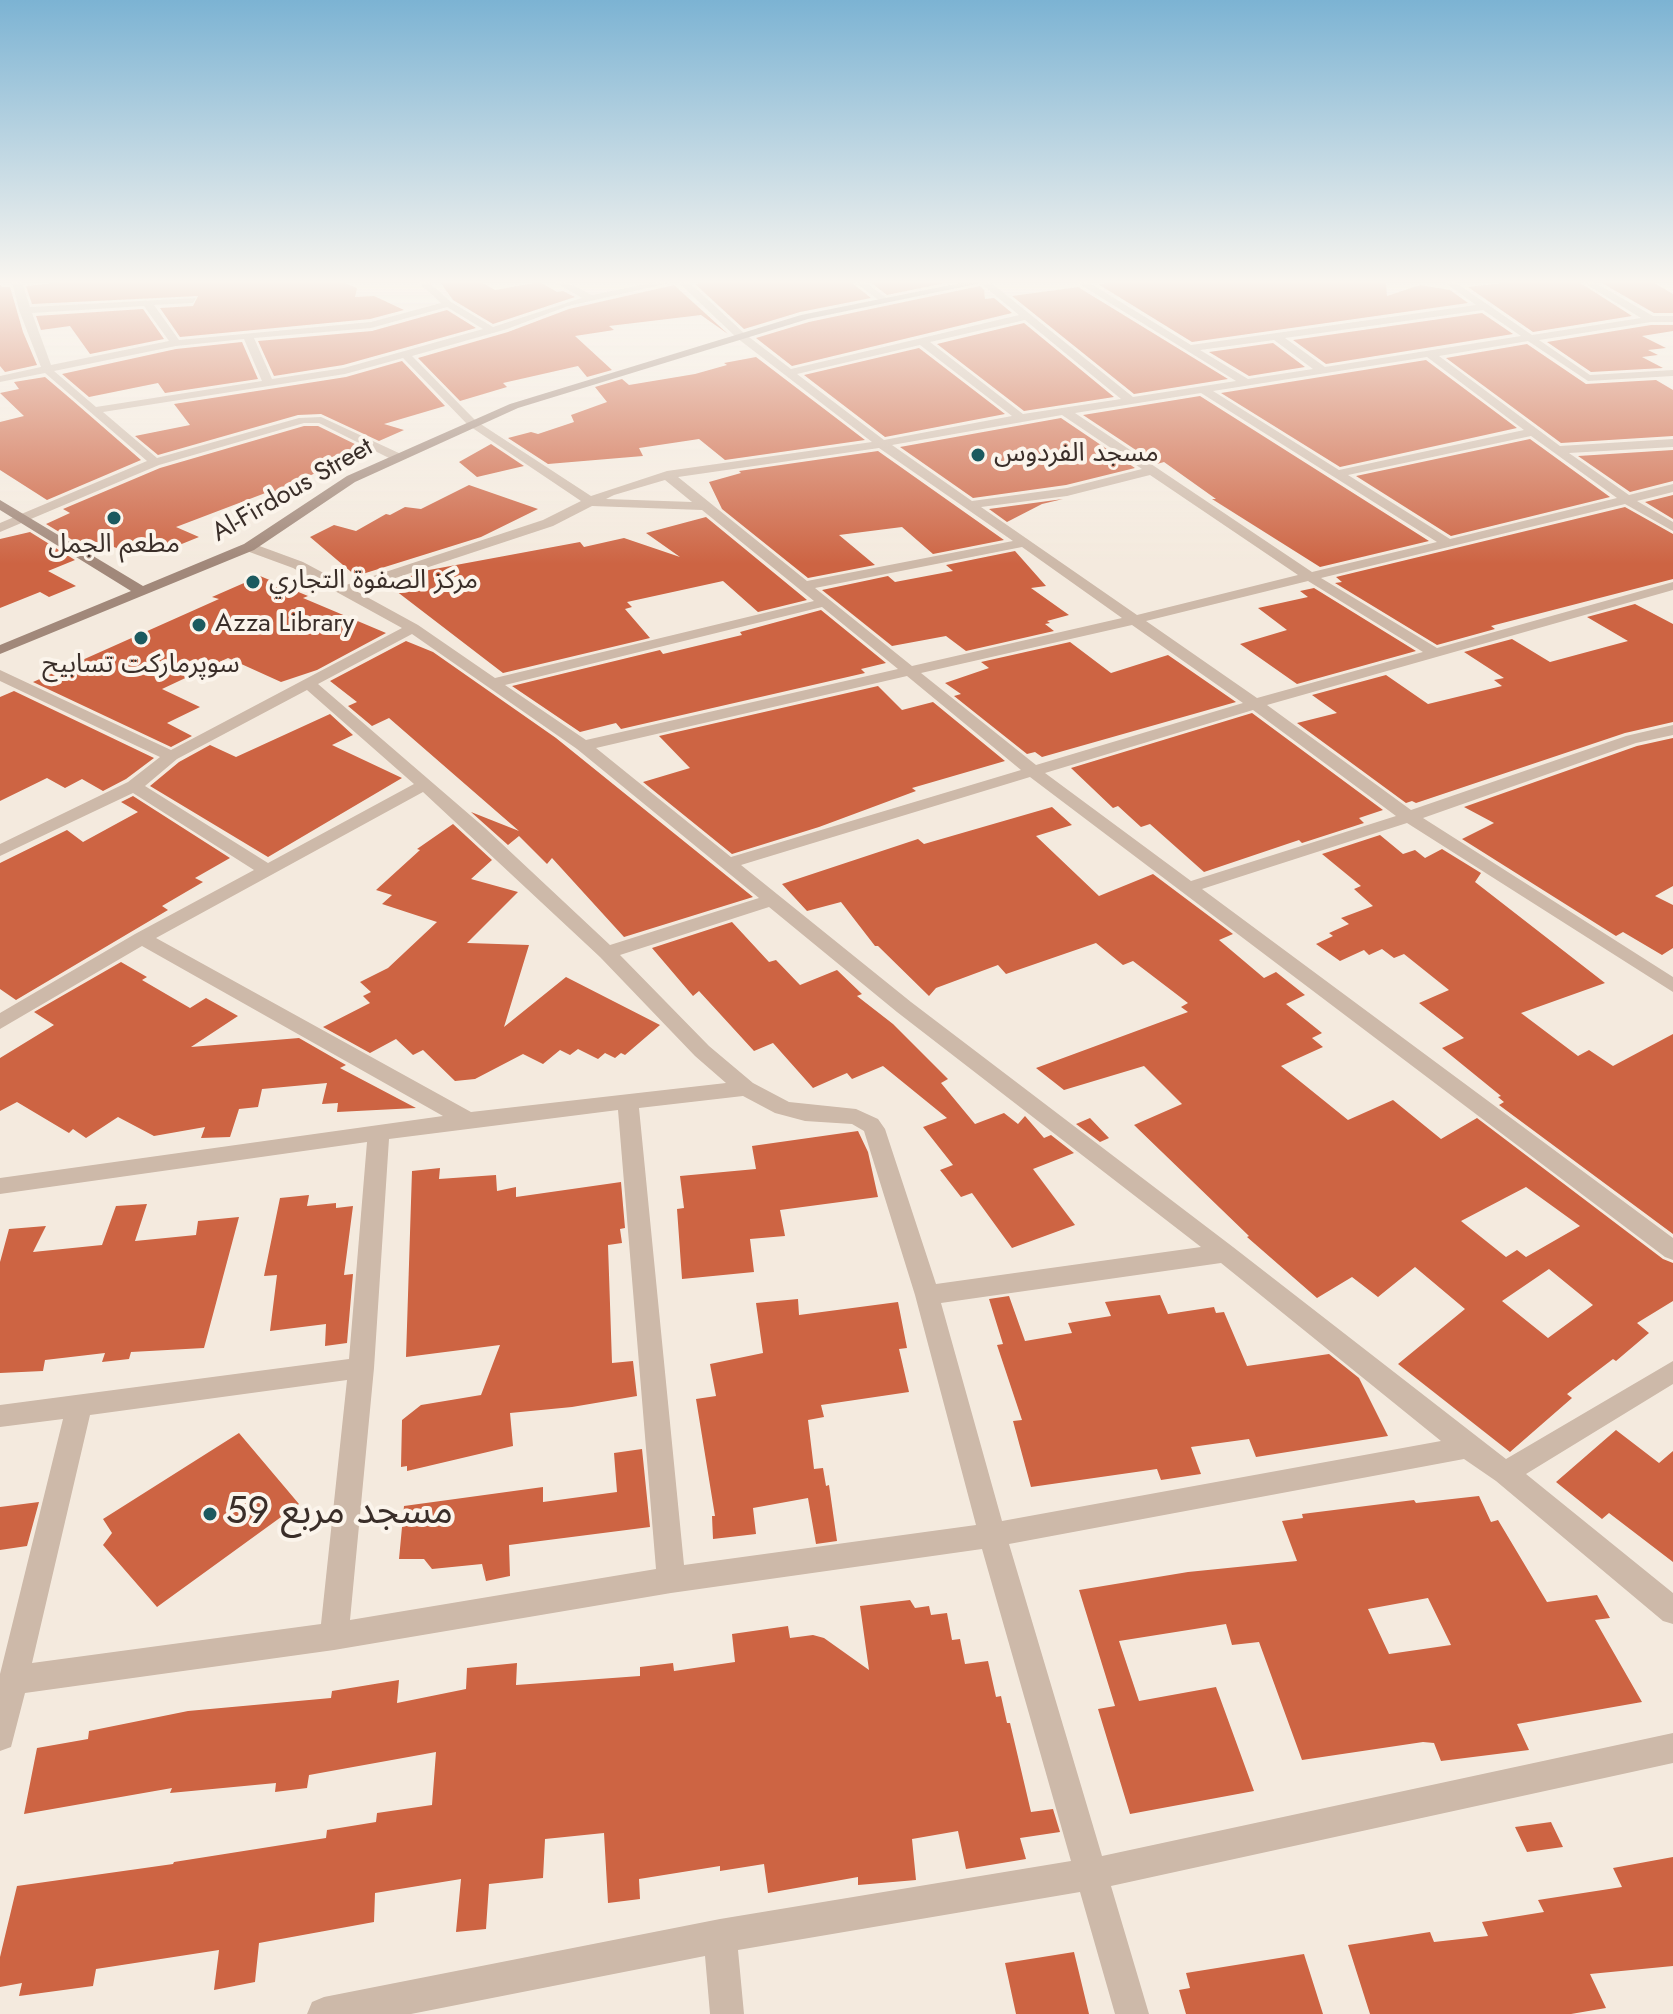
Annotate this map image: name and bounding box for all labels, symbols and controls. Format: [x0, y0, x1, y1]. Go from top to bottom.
street label: Al-Firdous Street [207, 432, 379, 550]
place label: مسجد الفردوس [994, 439, 1159, 471]
marker: مسجد الفردوس [969, 446, 987, 464]
marker: مطعم الجمل [105, 509, 123, 527]
place label: مطعم الجمل [48, 530, 180, 562]
place label: مركز الصفوة التجاري [269, 566, 478, 598]
marker: مركز الصفوة التجاري [244, 573, 262, 591]
place label: Azza Library [215, 609, 354, 641]
marker: Azza Library [190, 616, 208, 634]
marker: سوپرمارکت تسابيح [132, 629, 150, 647]
place label: سوپرمارکت تسابيح [42, 650, 240, 682]
place label: مسجد مربع 59 [226, 1491, 453, 1537]
marker: مسجد مربع 59 [201, 1505, 219, 1523]

